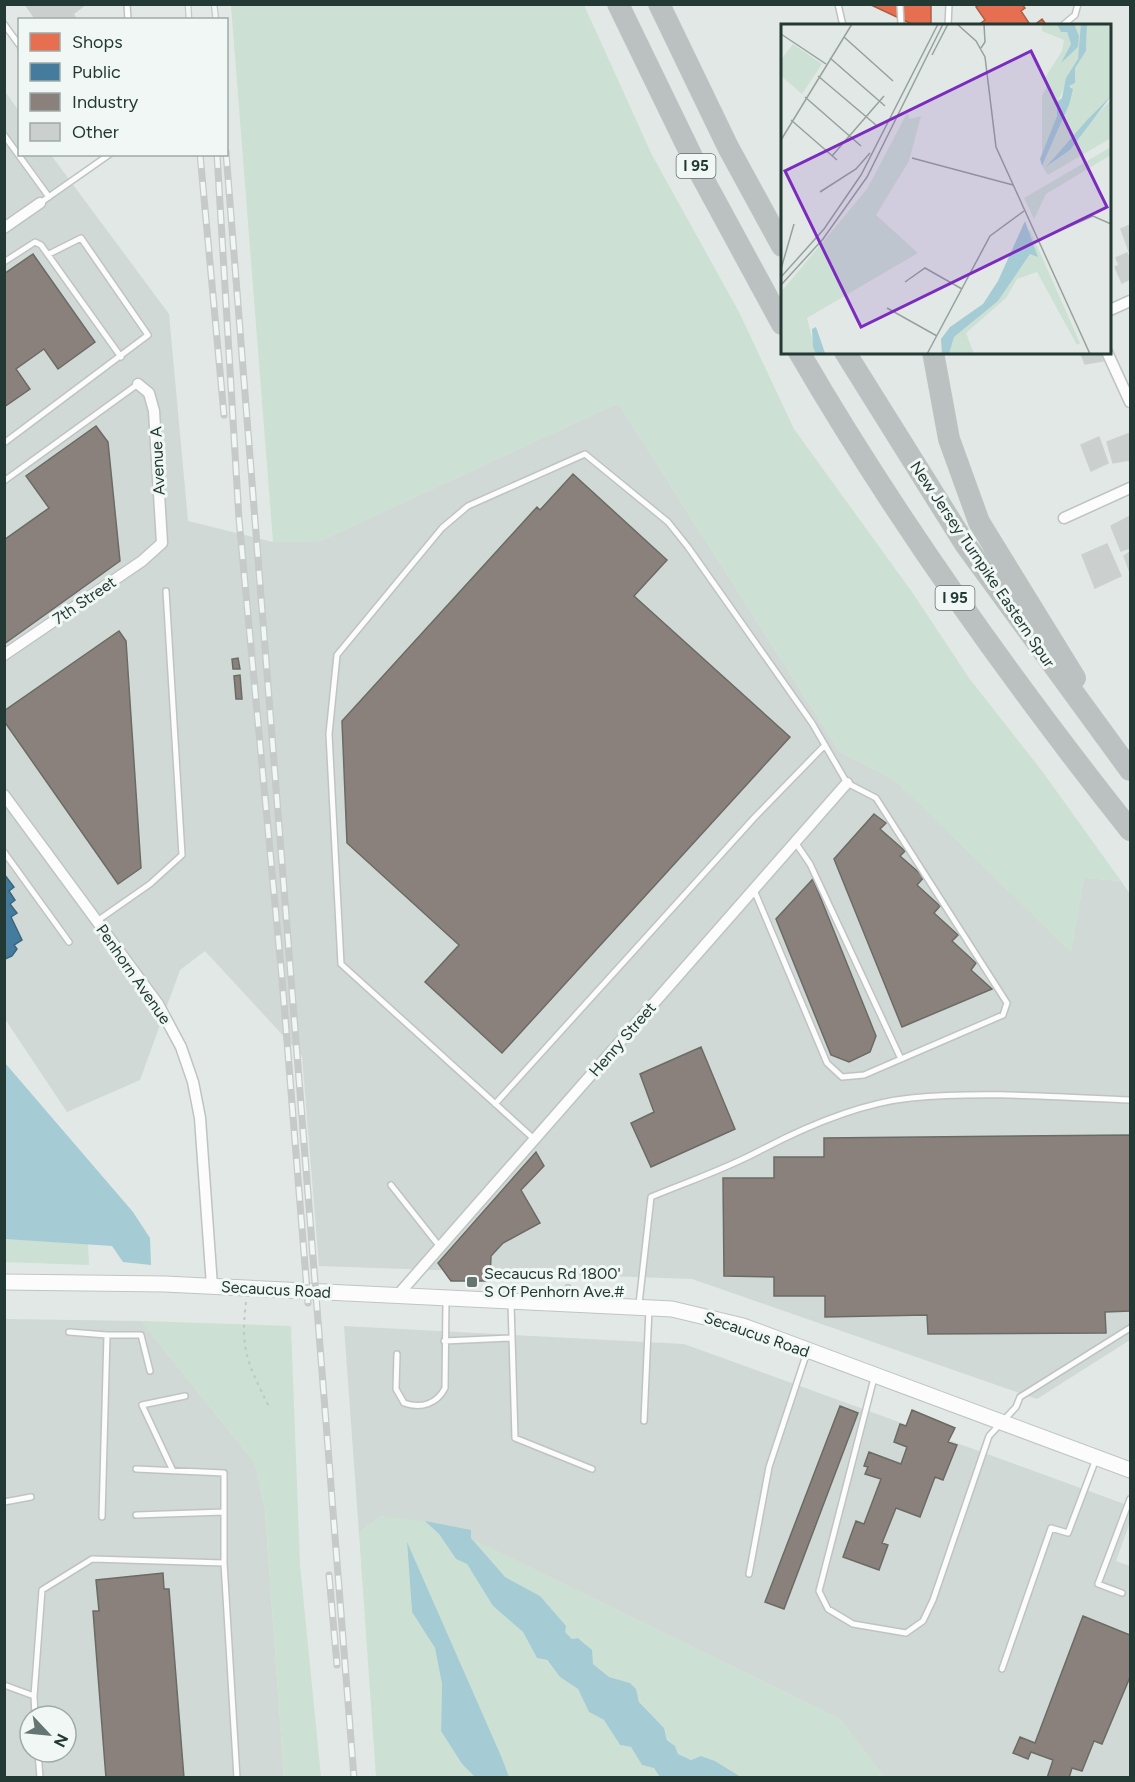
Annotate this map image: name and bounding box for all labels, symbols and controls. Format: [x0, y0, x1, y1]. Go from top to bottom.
legend [18, 18, 228, 156]
inset map [781, 24, 1111, 354]
text: Shops [72, 31, 123, 53]
text: Public [72, 61, 121, 83]
text: Industry [72, 91, 139, 113]
text: Other [72, 121, 119, 143]
road number: I 95 [676, 154, 716, 178]
street label: Avenue A [146, 426, 169, 496]
street label: New Jersey Turnpike Eastern Spur [906, 458, 1059, 671]
street label: 7th Street [49, 572, 120, 629]
road number: I 95 [936, 586, 974, 610]
street label: Penhorn Avenue [92, 921, 175, 1028]
street label: Henry Street [585, 998, 660, 1080]
place label: Secaucus Rd 1800' S Of Penhorn Ave.# [484, 1264, 624, 1301]
marker: Secaucus Rd 1800' S Of Penhorn Ave.# [465, 1275, 479, 1289]
street label: Secaucus Road [220, 1277, 331, 1302]
street label: Secaucus Road [702, 1308, 812, 1361]
north arrow [18, 1704, 78, 1764]
text: N [50, 1731, 72, 1750]

